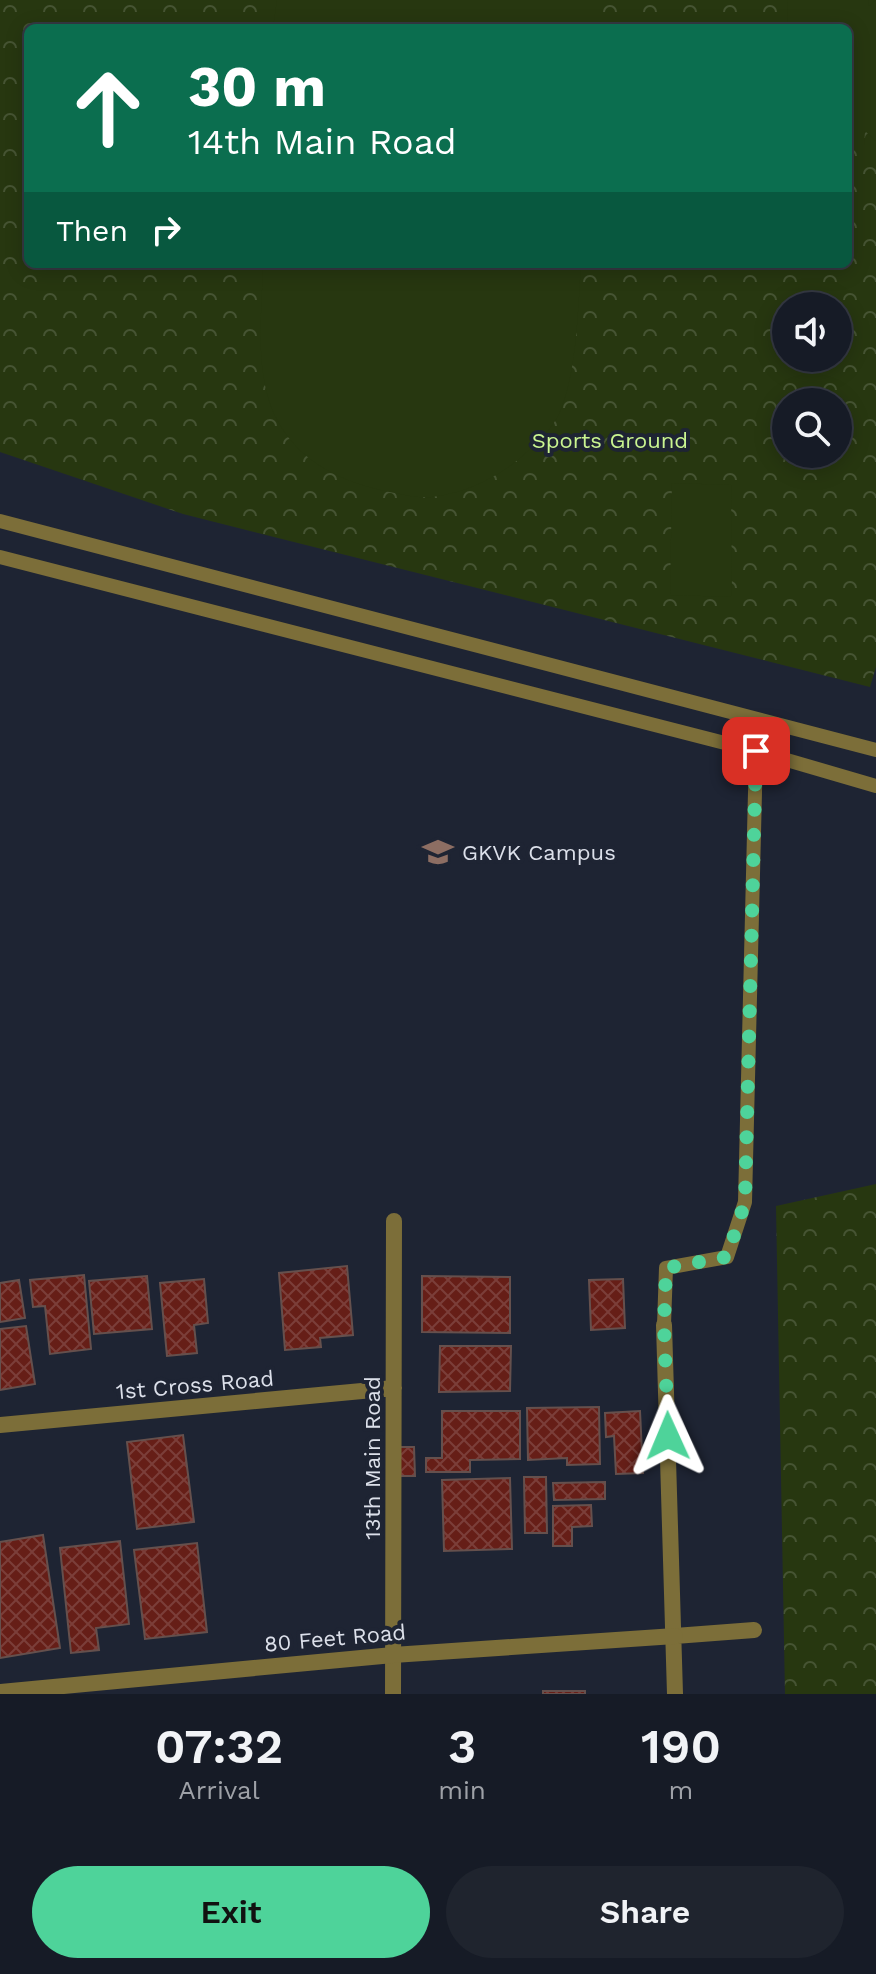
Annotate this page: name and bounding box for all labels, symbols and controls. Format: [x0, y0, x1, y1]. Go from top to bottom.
text: 30 m [188, 54, 326, 120]
icon: ahead [56, 56, 160, 160]
text: 14th Main Road [188, 121, 457, 163]
icon: right [144, 208, 188, 252]
text: Then [56, 213, 128, 248]
map controls [772, 292, 852, 468]
button: sound [772, 292, 852, 372]
button: search [772, 388, 852, 468]
park label: Sports Ground [532, 428, 688, 453]
pin [722, 717, 790, 785]
icon: arrive [734, 729, 778, 773]
school or university icon: GKVK Campus [421, 835, 455, 869]
place label: GKVK Campus [462, 840, 616, 865]
street label: 1st Cross Road [115, 1366, 275, 1404]
street label: 13th Main Road [360, 1376, 385, 1540]
position arrow [626, 1394, 710, 1478]
street label: 80 Feet Road [263, 1619, 407, 1657]
text: 07:32 [155, 1718, 283, 1775]
text: 3 [448, 1718, 476, 1775]
text: 190 [641, 1718, 721, 1775]
text: Arrival [179, 1775, 260, 1805]
text: min [438, 1775, 486, 1805]
text: m [669, 1775, 693, 1805]
button: Exit [32, 1866, 430, 1958]
button: Share [446, 1866, 844, 1958]

